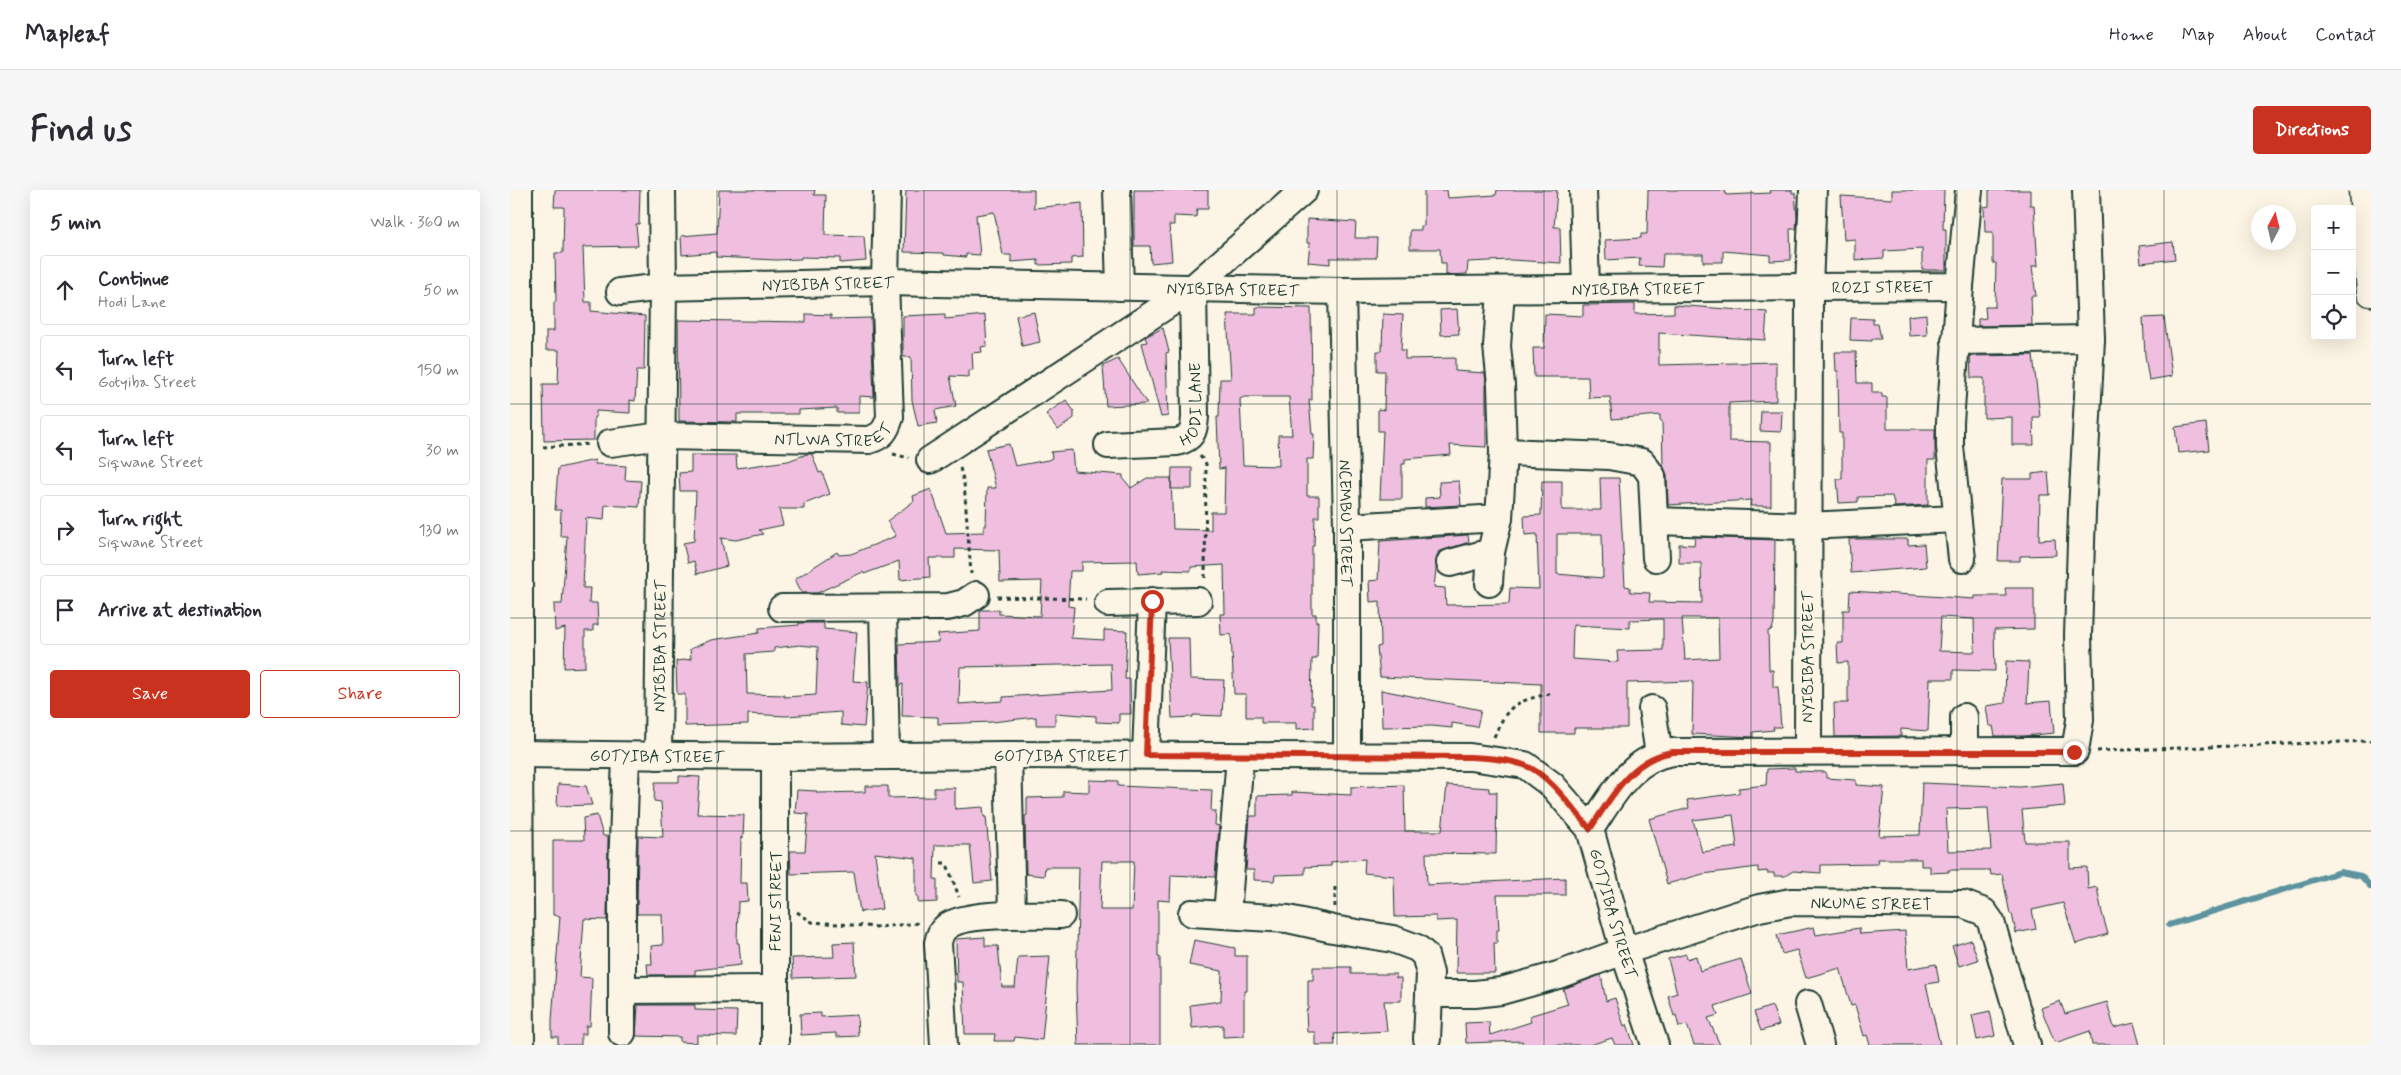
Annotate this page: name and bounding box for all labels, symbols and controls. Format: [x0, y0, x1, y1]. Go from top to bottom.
text: Mapleaf [25, 19, 110, 50]
text: Home [2109, 23, 2154, 47]
text: Map [2182, 23, 2215, 47]
text: About [2243, 23, 2287, 47]
text: Contact [2315, 23, 2376, 47]
button: Directions [2253, 106, 2371, 154]
text: Find us [30, 107, 132, 153]
north arrow [2251, 205, 2296, 250]
map controls [2311, 205, 2356, 340]
button: + [2311, 205, 2356, 250]
text: 5 min [50, 209, 102, 237]
text: Walk · 360 m [370, 212, 460, 233]
button: − [2311, 250, 2356, 295]
text: Continue [98, 267, 169, 292]
street label: NYIBIBA STREET [762, 273, 895, 297]
icon: ahead [51, 276, 79, 304]
street label: ROZI STREET [1832, 277, 1934, 299]
street label: NYIBIBA STREET [1166, 279, 1300, 302]
street label: NYIBIBA STREET [1572, 279, 1705, 301]
text: 50 m [423, 280, 459, 301]
text: Hodi Lane [98, 292, 166, 313]
button: locate [2311, 295, 2356, 340]
text: Turn left [98, 347, 174, 372]
icon: left [51, 356, 79, 384]
text: 150 m [417, 360, 459, 381]
street label: HODI LANE [1176, 362, 1207, 452]
text: Gotyiba Street [98, 372, 196, 393]
street label: NTLWA STREET [774, 419, 899, 452]
text: Turn left [98, 427, 174, 452]
icon: left [51, 436, 79, 464]
text: 30 m [426, 440, 459, 461]
text: Siqwane Street [98, 452, 203, 473]
street label: NCEMBU STREET [1334, 459, 1356, 587]
text: Turn right [98, 507, 182, 532]
icon: right [51, 516, 79, 544]
text: 130 m [418, 520, 459, 541]
text: Siqwane Street [98, 532, 203, 553]
street label: NYIBIBA STREET [649, 579, 672, 712]
route start [1141, 590, 1164, 613]
street label: NYIBIBA STREET [1798, 590, 1819, 723]
icon: arrive [51, 596, 79, 624]
text: Arrive at destination [98, 598, 262, 623]
button: Save [50, 670, 250, 718]
button: Share [260, 670, 460, 718]
route end [2063, 741, 2086, 764]
street label: GOTYIBA STREET [590, 746, 725, 768]
street label: GOTYIBA STREET [994, 746, 1129, 768]
street label: GOTYIBA STREET [1584, 846, 1642, 983]
street label: FENI STREET [766, 851, 787, 951]
street label: NKUME STREET [1811, 893, 1932, 916]

